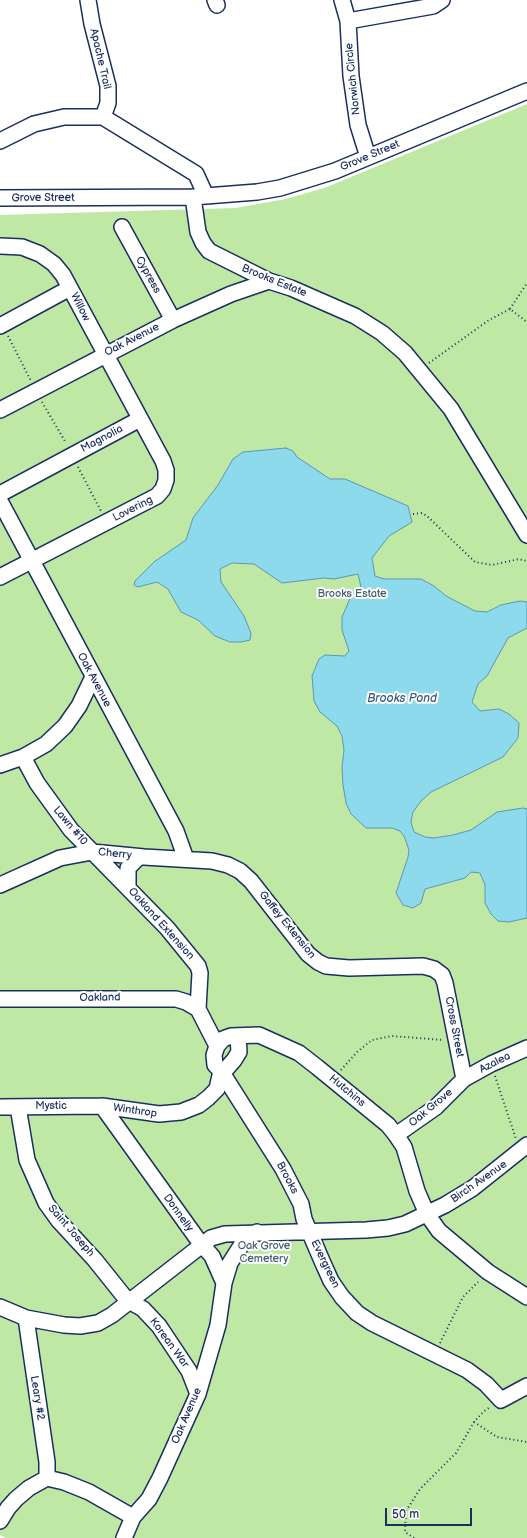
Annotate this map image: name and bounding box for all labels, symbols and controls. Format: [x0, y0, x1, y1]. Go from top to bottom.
street label: Apache Trail [87, 27, 113, 91]
street label: Norwich Circle [343, 42, 363, 116]
street label: Grove Street [338, 138, 402, 174]
street label: Grove Street [11, 191, 75, 205]
street label: Cypress [132, 254, 164, 296]
street label: Brooks Estate [239, 262, 309, 300]
street label: Willow [67, 290, 93, 324]
street label: Oak Avenue [102, 321, 162, 359]
street label: Magnolia [79, 422, 125, 456]
street label: Lovering [111, 493, 155, 525]
park label: Brooks Estate [317, 587, 387, 601]
street label: Oak Avenue [74, 651, 114, 709]
water label: Brooks Pond [367, 692, 437, 706]
street label: Lawn #10 [50, 804, 90, 848]
street label: Cherry [97, 846, 133, 862]
street label: Oakland Extension [125, 885, 197, 963]
street label: Gaffey Extension [256, 889, 318, 961]
street label: Oakland [79, 991, 121, 1005]
street label: Cross Street [442, 995, 466, 1059]
street label: Azalea [477, 1050, 513, 1076]
street label: Hutchins [326, 1072, 368, 1110]
street label: Oak Grove [407, 1086, 455, 1130]
street label: Mystic [35, 1099, 67, 1113]
street label: Winthrop [112, 1101, 158, 1121]
street label: Birch Avenue [448, 1158, 510, 1206]
street label: Brooks [273, 1160, 301, 1196]
street label: Donnelly [160, 1192, 196, 1234]
street label: Saint Joseph [45, 1202, 97, 1260]
street label: Evergreen [308, 1238, 342, 1290]
park label: Oak Grove Cemetery [238, 1239, 290, 1265]
street label: Korean War [146, 1315, 192, 1371]
street label: Leary #2 [27, 1375, 47, 1421]
street label: Oak Avenue [169, 1386, 205, 1446]
scale bar [387, 1500, 474, 1526]
text: 50 m [392, 1507, 419, 1522]

